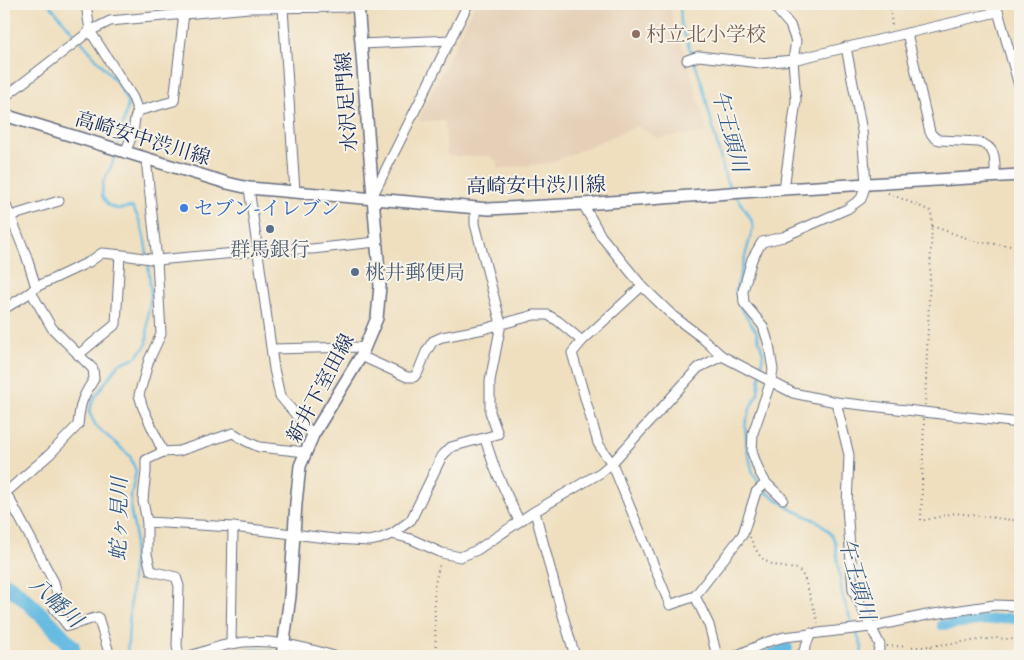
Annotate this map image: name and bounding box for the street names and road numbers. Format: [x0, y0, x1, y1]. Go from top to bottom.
street label: 水沢足門線 [330, 51, 363, 153]
street label: 高崎安中渋川線 [72, 105, 214, 172]
street label: 高崎安中渋川線 [466, 171, 606, 200]
street label: 新井下室田線 [280, 329, 361, 448]

